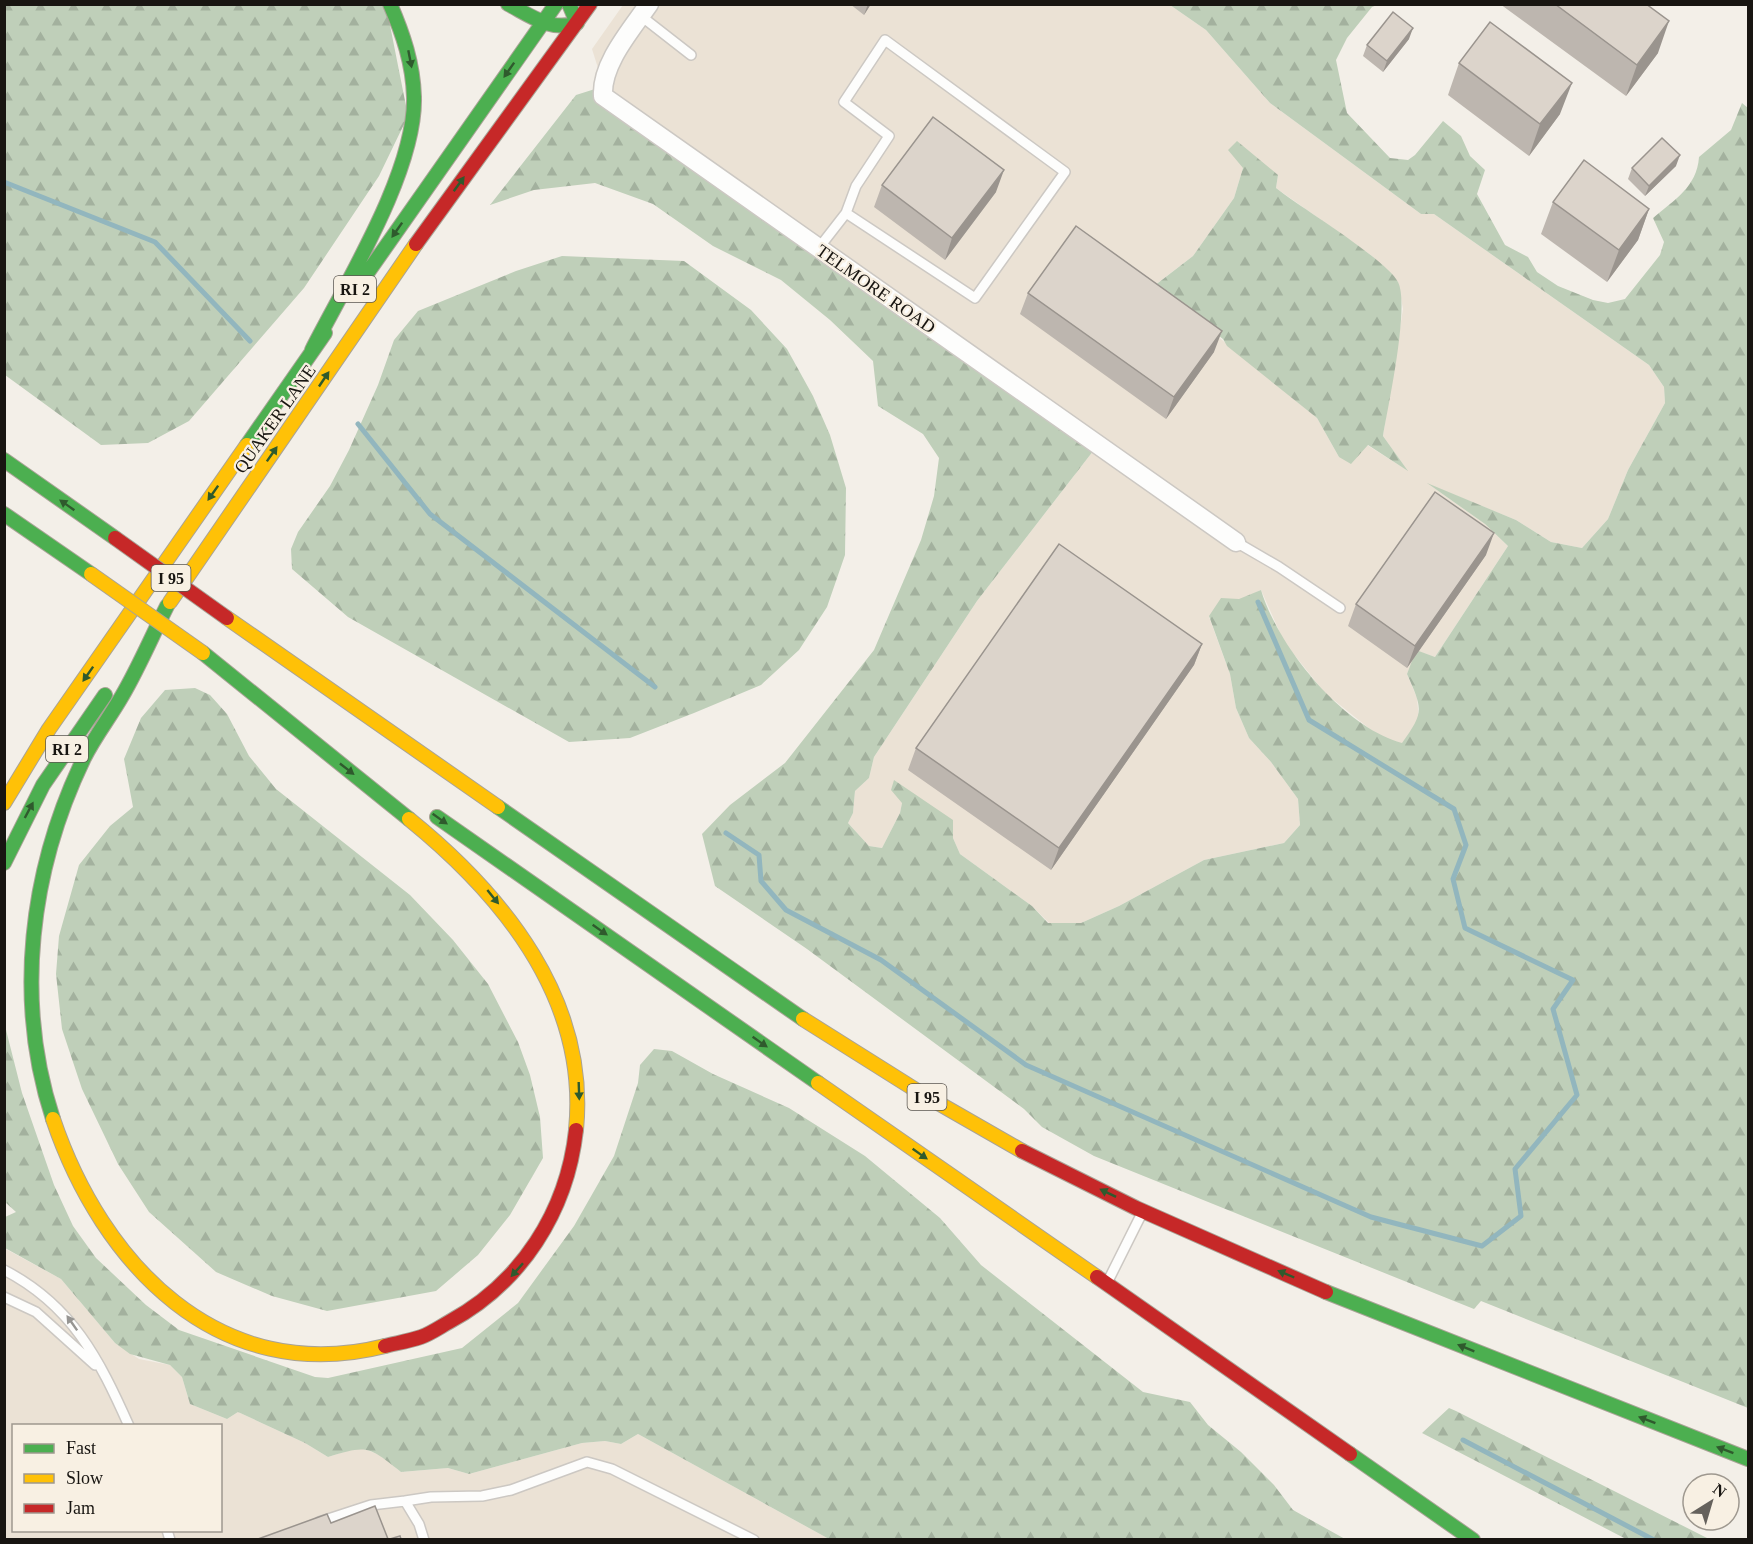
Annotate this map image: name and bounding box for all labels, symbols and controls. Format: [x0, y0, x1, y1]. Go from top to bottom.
one-way arrow [406, 50, 415, 69]
one-way arrow [503, 62, 515, 78]
one-way arrow [453, 176, 465, 192]
one-way arrow [391, 221, 403, 237]
street label: TELMORE ROAD [813, 241, 939, 337]
road number: RI 2 [334, 276, 376, 302]
street label: QUAKER LANE [230, 361, 320, 477]
one-way arrow [318, 371, 329, 387]
one-way arrow [266, 447, 278, 463]
one-way arrow [208, 485, 219, 501]
one-way arrow [59, 500, 75, 511]
road number: I 95 [152, 565, 190, 591]
one-way arrow [82, 665, 94, 681]
road number: RI 2 [46, 736, 88, 762]
one-way arrow [339, 762, 354, 774]
one-way arrow [24, 802, 34, 819]
one-way arrow [432, 813, 448, 825]
one-way arrow [486, 889, 499, 905]
one-way arrow [592, 924, 608, 936]
one-way arrow [752, 1036, 768, 1047]
one-way arrow [575, 1081, 584, 1100]
road number: I 95 [908, 1084, 946, 1110]
one-way arrow [911, 1148, 927, 1160]
one-way arrow [1100, 1189, 1117, 1198]
one-way arrow [511, 1262, 524, 1277]
one-way arrow [1276, 1269, 1294, 1279]
one-way arrow [66, 1316, 78, 1332]
one-way arrow [1457, 1343, 1475, 1352]
one-way arrow [1638, 1415, 1656, 1425]
legend [12, 1424, 222, 1532]
text: Fast [66, 1438, 96, 1458]
one-way arrow [1716, 1445, 1734, 1454]
text: Slow [66, 1468, 103, 1488]
north arrow [1681, 1472, 1741, 1532]
text: N [1710, 1480, 1730, 1501]
text: Jam [66, 1498, 95, 1518]

